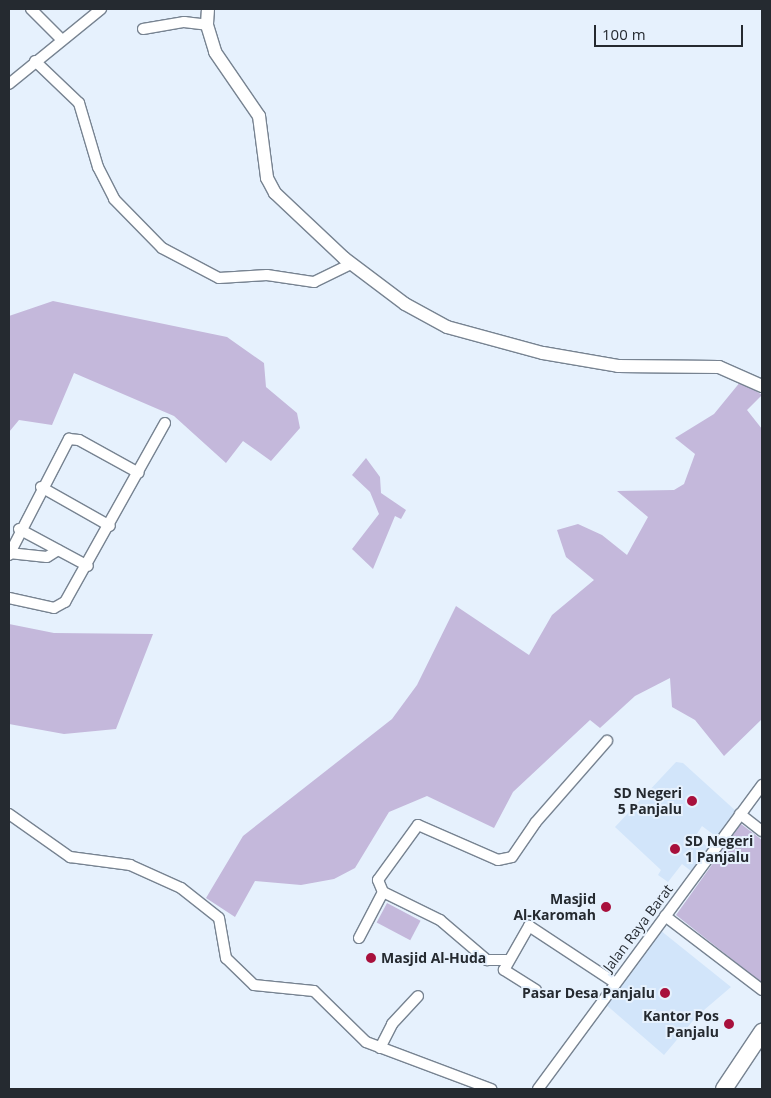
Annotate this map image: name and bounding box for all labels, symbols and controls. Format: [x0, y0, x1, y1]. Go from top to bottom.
scale bar [596, 15, 745, 47]
text: 100 m [602, 24, 646, 44]
place label: SD Negeri 5 Panjalu [614, 785, 682, 818]
marker: SD Negeri 5 Panjalu [686, 795, 698, 807]
place label: SD Negeri 1 Panjalu [685, 833, 753, 866]
marker: SD Negeri 1 Panjalu [669, 843, 681, 855]
street label: Jalan Raya Barat [600, 881, 676, 975]
place label: Masjid Al-Karomah [513, 891, 596, 924]
marker: Masjid Al-Karomah [600, 901, 612, 913]
place label: Masjid Al-Huda [381, 950, 486, 966]
marker: Masjid Al-Huda [365, 952, 377, 964]
place label: Pasar Desa Panjalu [522, 985, 655, 1001]
marker: Pasar Desa Panjalu [659, 987, 671, 999]
place label: Kantor Pos Panjalu [643, 1008, 719, 1040]
marker: Kantor Pos Panjalu [723, 1018, 735, 1030]

